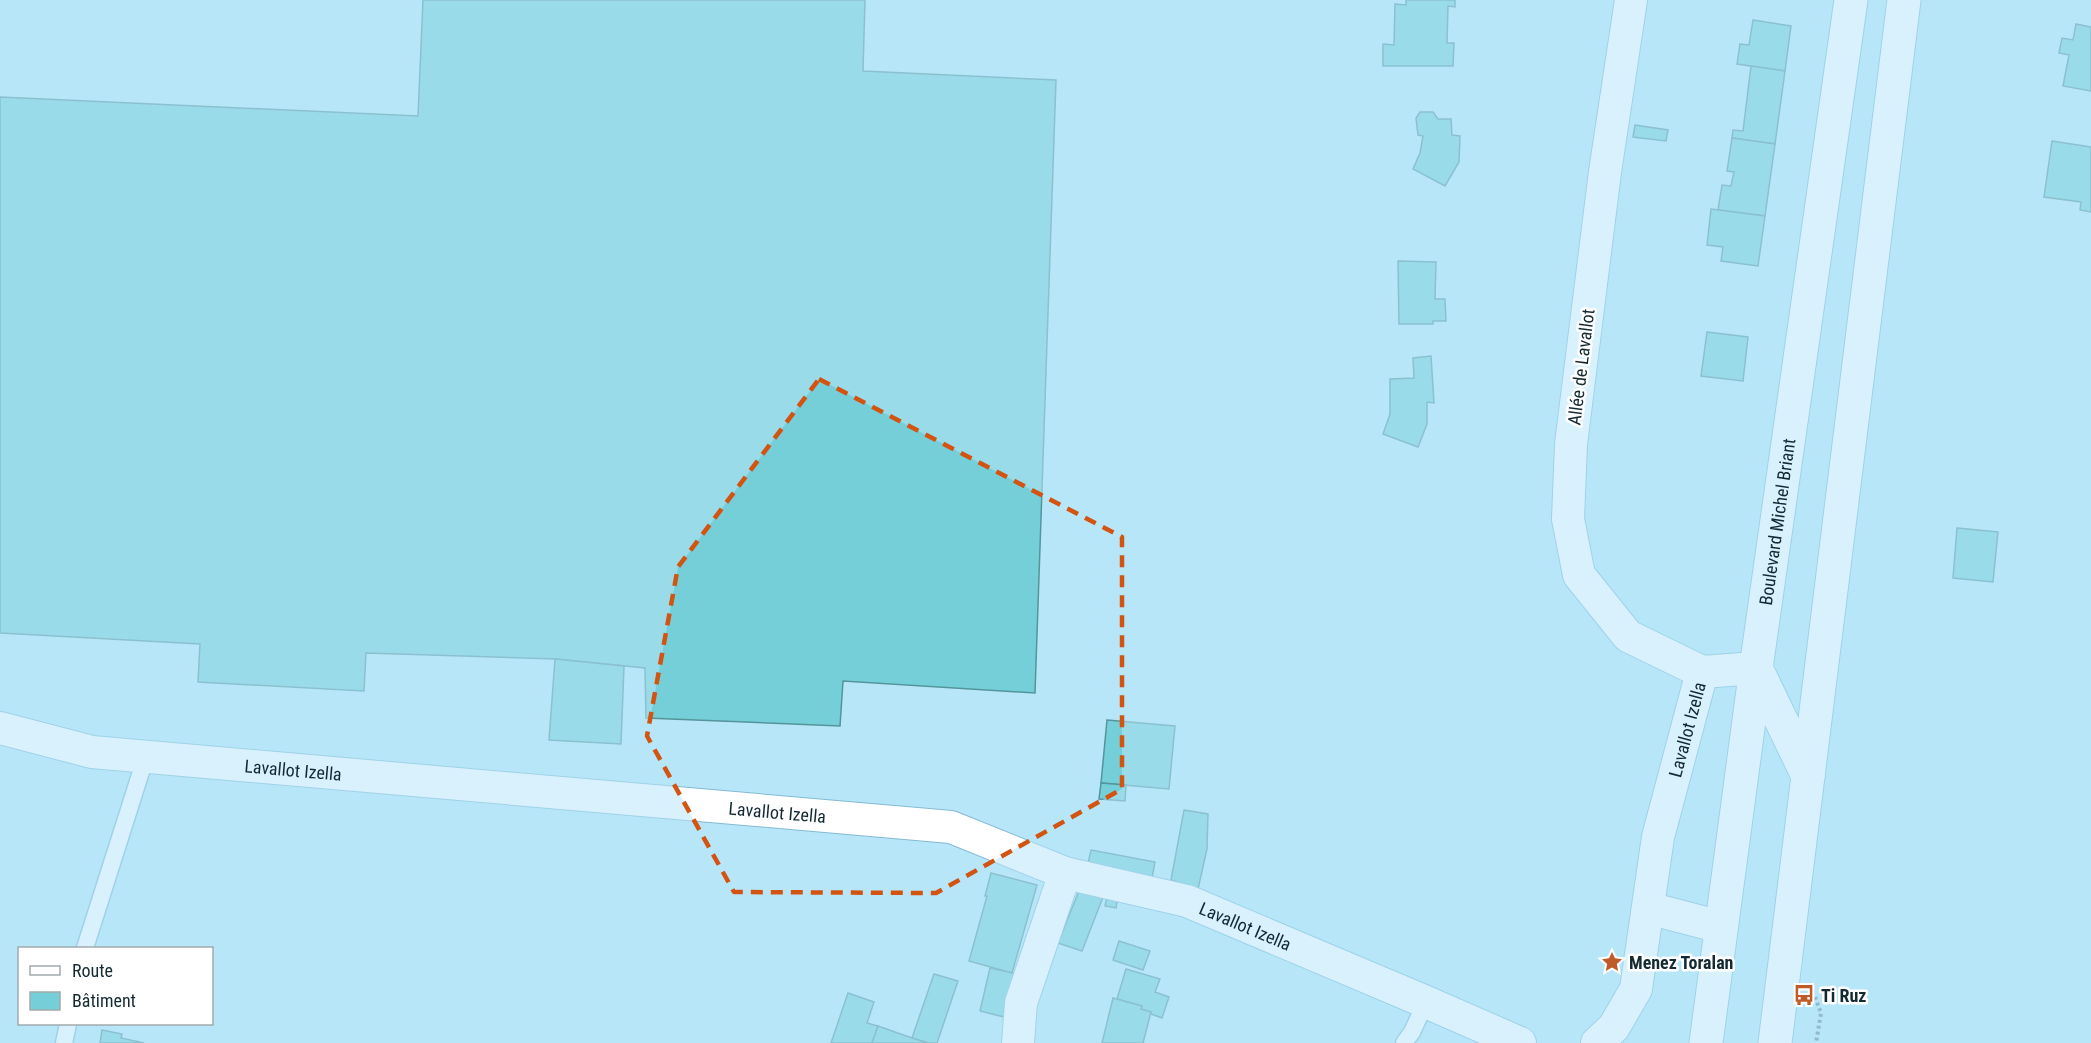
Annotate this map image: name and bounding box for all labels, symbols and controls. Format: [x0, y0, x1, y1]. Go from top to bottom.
street label: Allée de Lavallot [1563, 308, 1599, 426]
street label: Boulevard Michel Briant [1755, 437, 1799, 607]
street label: Lavallot Izella [1664, 680, 1709, 779]
street label: Lavallot Izella [244, 755, 343, 784]
street label: Lavallot Izella [728, 797, 827, 827]
street label: Lavallot Izella [1196, 897, 1295, 954]
legend [18, 947, 213, 1025]
place icon: Menez Toralan [1600, 950, 1624, 974]
place label: Menez Toralan [1629, 952, 1733, 973]
text: Route [72, 960, 113, 981]
bus stop icon: Ti Ruz [1792, 983, 1816, 1007]
place label: Ti Ruz [1821, 985, 1866, 1006]
text: Bâtiment [72, 990, 136, 1011]

